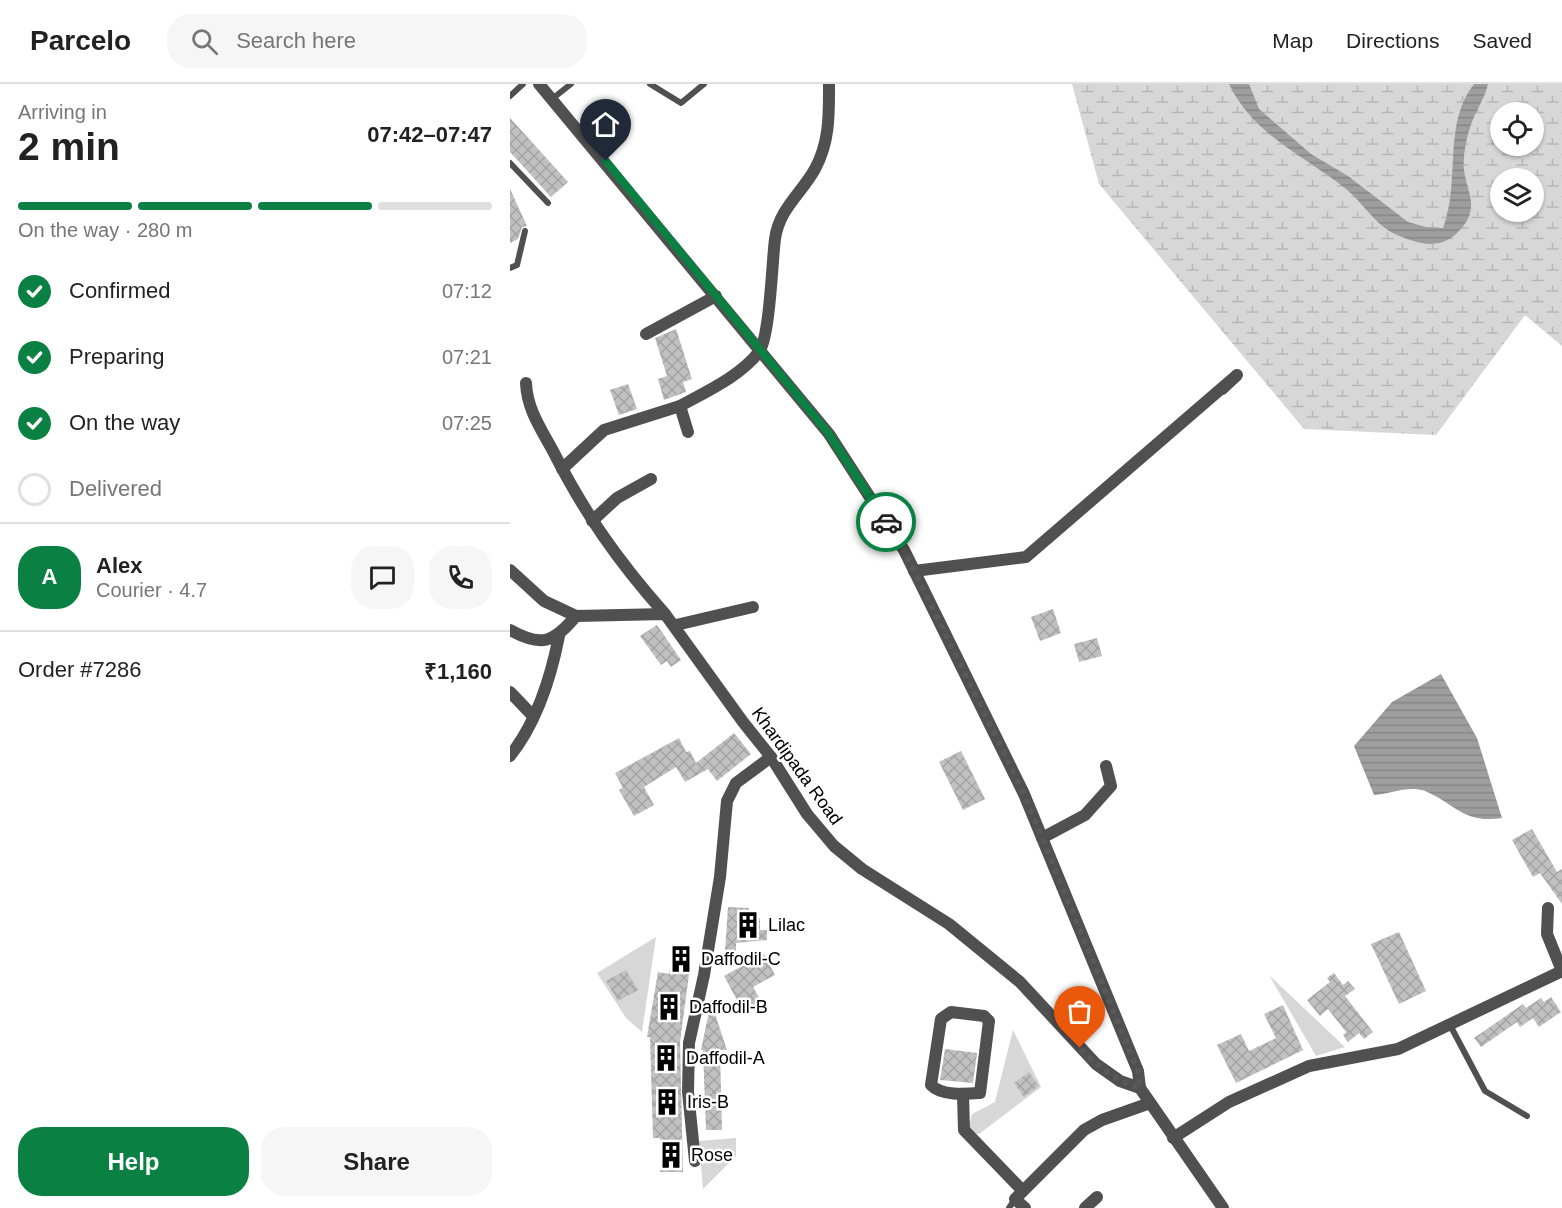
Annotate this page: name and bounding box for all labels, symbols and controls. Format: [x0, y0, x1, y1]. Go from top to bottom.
search box [167, 14, 587, 68]
text: Parcelo [30, 25, 131, 56]
icon: search [188, 25, 221, 58]
text: Search here [236, 28, 356, 53]
text: Map [1272, 29, 1313, 52]
text: Directions [1346, 29, 1439, 52]
text: Saved [1472, 29, 1532, 52]
pin [580, 99, 631, 161]
text: Arriving in [18, 101, 107, 123]
map controls [1490, 102, 1544, 222]
button: locate [1490, 102, 1544, 156]
icon: home [589, 108, 622, 141]
text: 07:42–07:47 [367, 122, 492, 147]
text: 2 min [18, 125, 120, 168]
button: layers [1490, 168, 1544, 222]
text: On the way · 280 m [18, 219, 193, 241]
icon: check [18, 275, 51, 308]
text: Confirmed [69, 278, 170, 303]
text: 07:12 [442, 280, 492, 302]
icon: check [18, 341, 51, 374]
text: Preparing [69, 344, 164, 369]
text: 07:21 [442, 346, 492, 368]
icon: check [18, 407, 51, 440]
text: On the way [69, 410, 180, 435]
text: 07:25 [442, 412, 492, 434]
text: Delivered [69, 476, 162, 501]
courier [856, 492, 916, 552]
icon: car [870, 506, 903, 539]
button: chat [351, 546, 414, 609]
button: phone [429, 546, 492, 609]
text: Alex [96, 553, 142, 578]
text: A [42, 564, 57, 589]
text: Courier · 4.7 [96, 579, 207, 601]
text: Order #7286 [18, 657, 142, 682]
text: ₹1,160 [424, 659, 492, 684]
street label: Khardipada Road [748, 703, 846, 829]
building icon: Lilac [733, 910, 763, 940]
place label: Lilac [768, 915, 805, 935]
building icon: Daffodil-C [666, 944, 696, 974]
place label: Daffodil-C [701, 949, 781, 969]
pin [1054, 986, 1105, 1048]
building icon: Daffodil-B [654, 992, 684, 1022]
icon: bag [1063, 995, 1096, 1028]
place label: Daffodil-B [689, 997, 768, 1017]
building icon: Daffodil-A [651, 1043, 681, 1073]
place label: Daffodil-A [686, 1048, 765, 1068]
building icon: Iris-B [652, 1087, 682, 1117]
place label: Iris-B [687, 1092, 729, 1112]
button: Help [18, 1127, 249, 1196]
button: Share [261, 1127, 492, 1196]
building icon: Rose [656, 1140, 686, 1170]
place label: Rose [691, 1145, 733, 1165]

